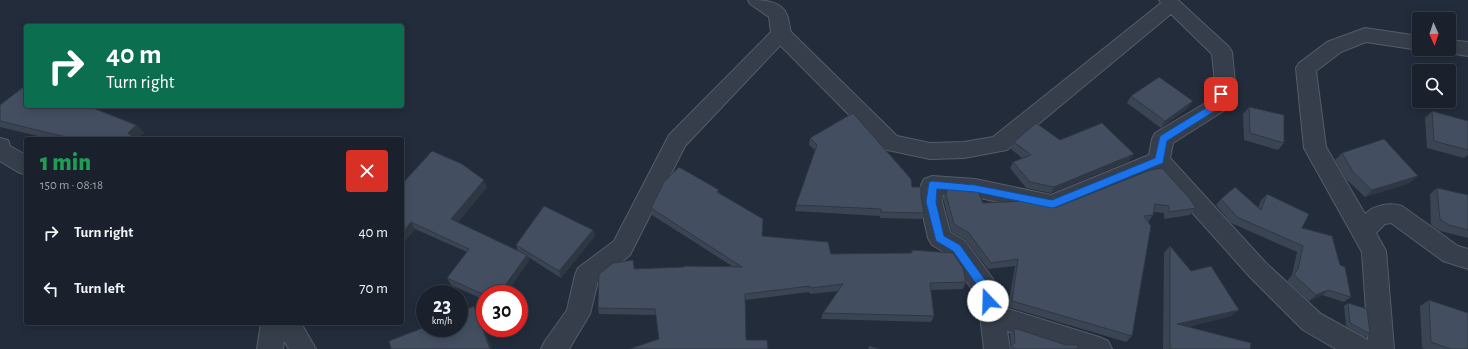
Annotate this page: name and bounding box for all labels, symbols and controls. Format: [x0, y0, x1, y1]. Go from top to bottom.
north arrow [1412, 12, 1456, 56]
map controls [1412, 12, 1456, 108]
icon: right [40, 40, 92, 92]
text: 40 m [106, 41, 162, 69]
button: search [1412, 64, 1456, 108]
text: Turn right [106, 74, 175, 92]
pin [1204, 77, 1238, 111]
icon: arrive [1210, 83, 1232, 105]
button: close [346, 150, 388, 192]
text: 1 min [40, 151, 91, 175]
text: 150 m · 08:18 [40, 179, 103, 192]
icon: right [40, 222, 62, 244]
text: Turn right [74, 225, 133, 240]
text: 40 m [358, 225, 388, 240]
icon: left [40, 278, 62, 300]
position arrow [967, 280, 1009, 322]
text: Turn left [74, 281, 125, 296]
text: 70 m [359, 281, 388, 296]
speed limit sign: 30 [476, 285, 528, 337]
text: 23 [433, 296, 451, 316]
text: km/h [432, 316, 452, 326]

